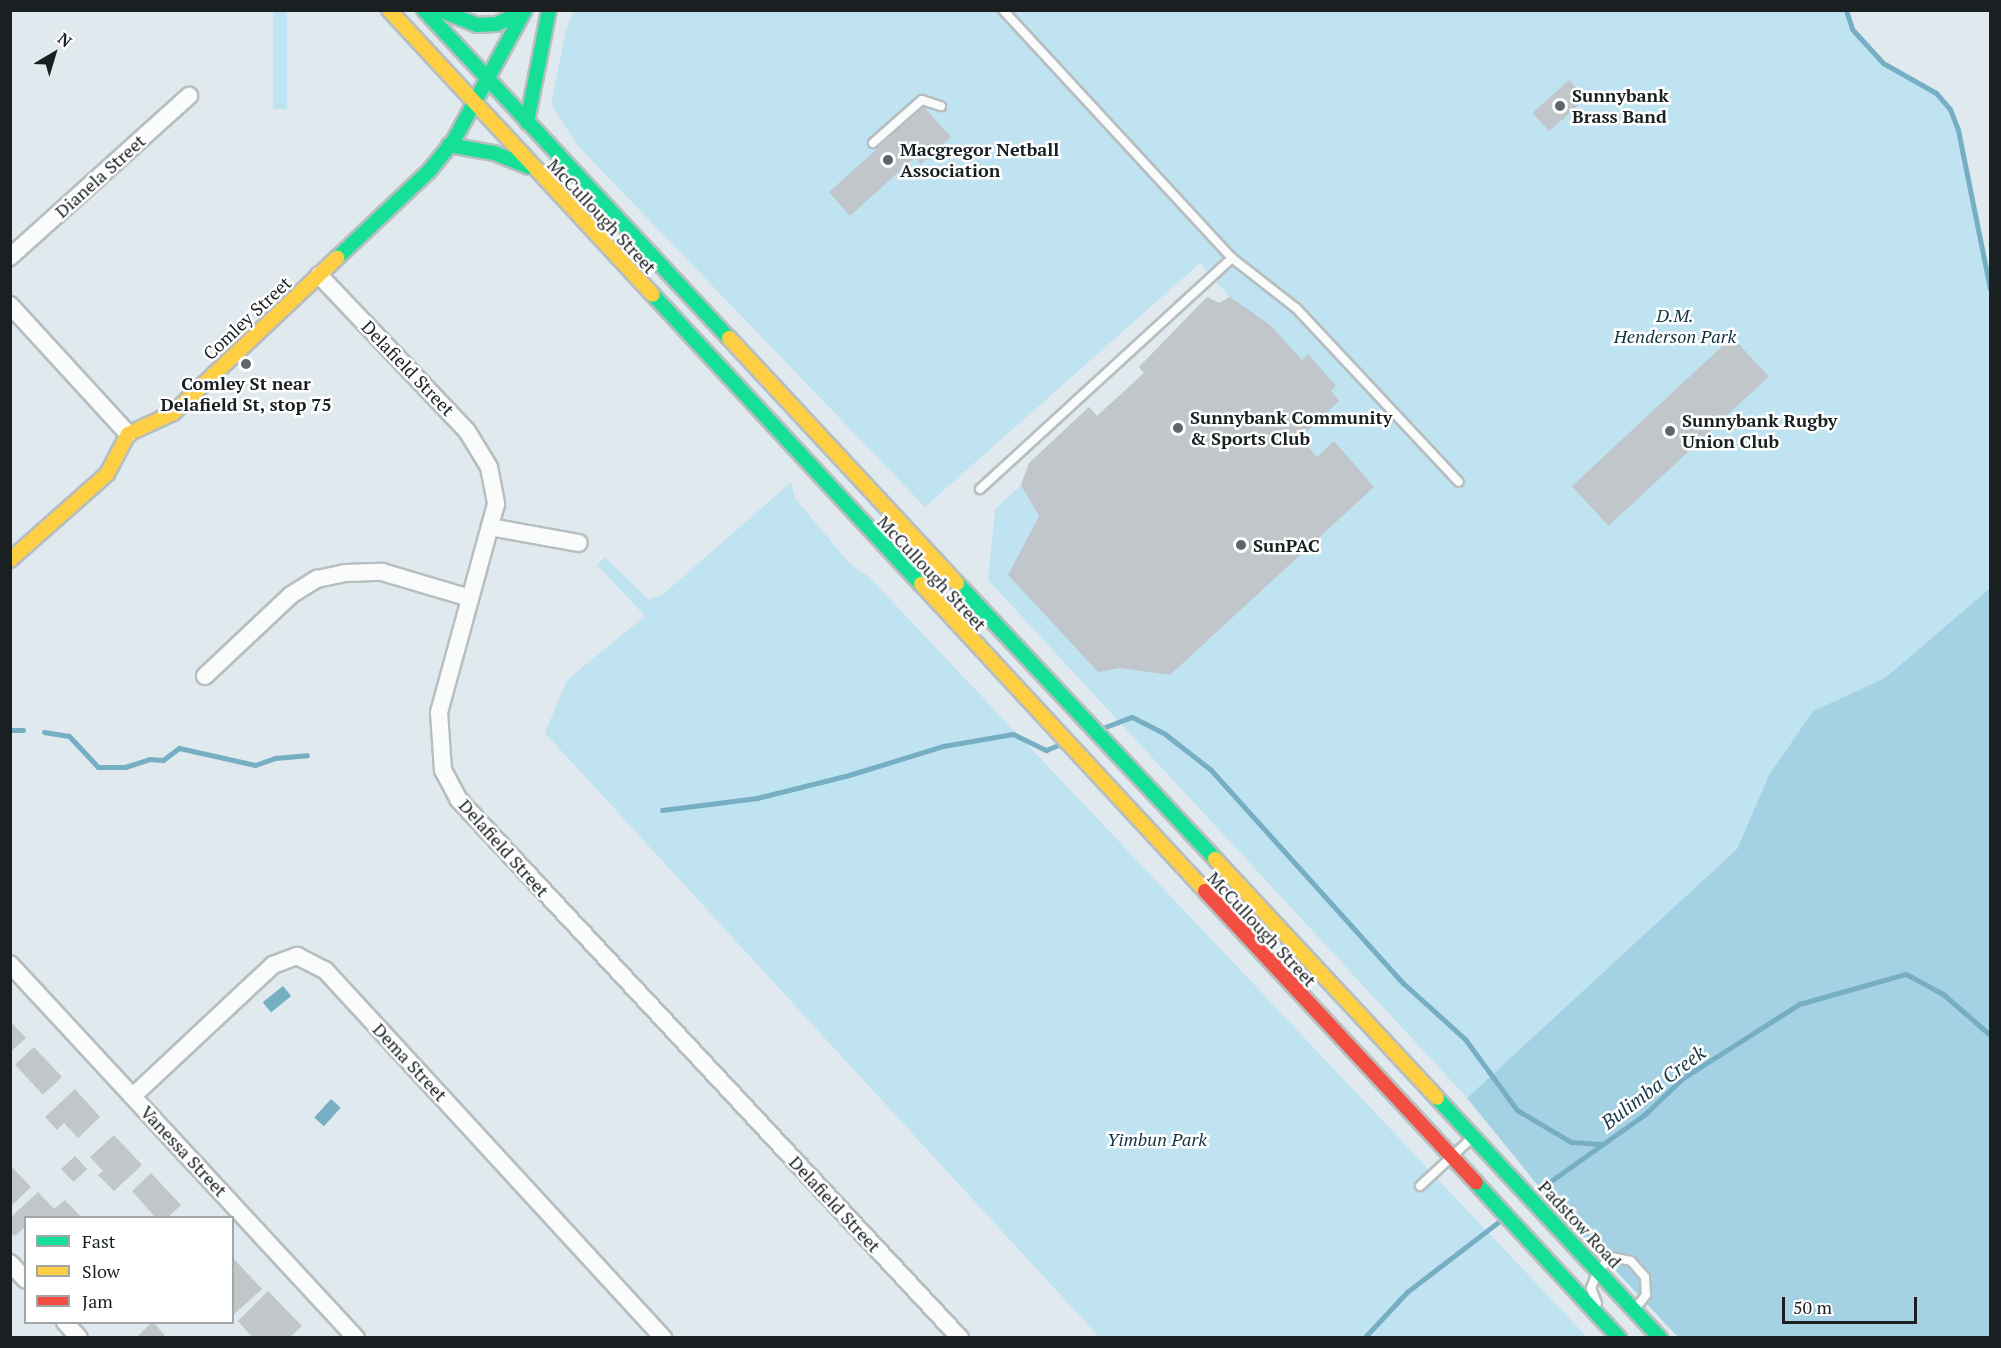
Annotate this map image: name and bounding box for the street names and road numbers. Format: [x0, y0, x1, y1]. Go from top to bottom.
street label: Dianela Street [50, 130, 150, 222]
street label: McCullough Street [543, 154, 661, 278]
street label: Comley Street [199, 272, 295, 364]
street label: Delafield Street [357, 316, 459, 420]
street label: McCullough Street [873, 511, 991, 635]
street label: Delafield Street [454, 795, 554, 901]
street label: McCullough Street [1203, 867, 1321, 991]
street label: Dema Street [368, 1018, 452, 1106]
street label: Vanessa Street [136, 1101, 232, 1201]
street label: Delafield Street [785, 1151, 885, 1257]
street label: Padstow Road [1534, 1176, 1626, 1272]

